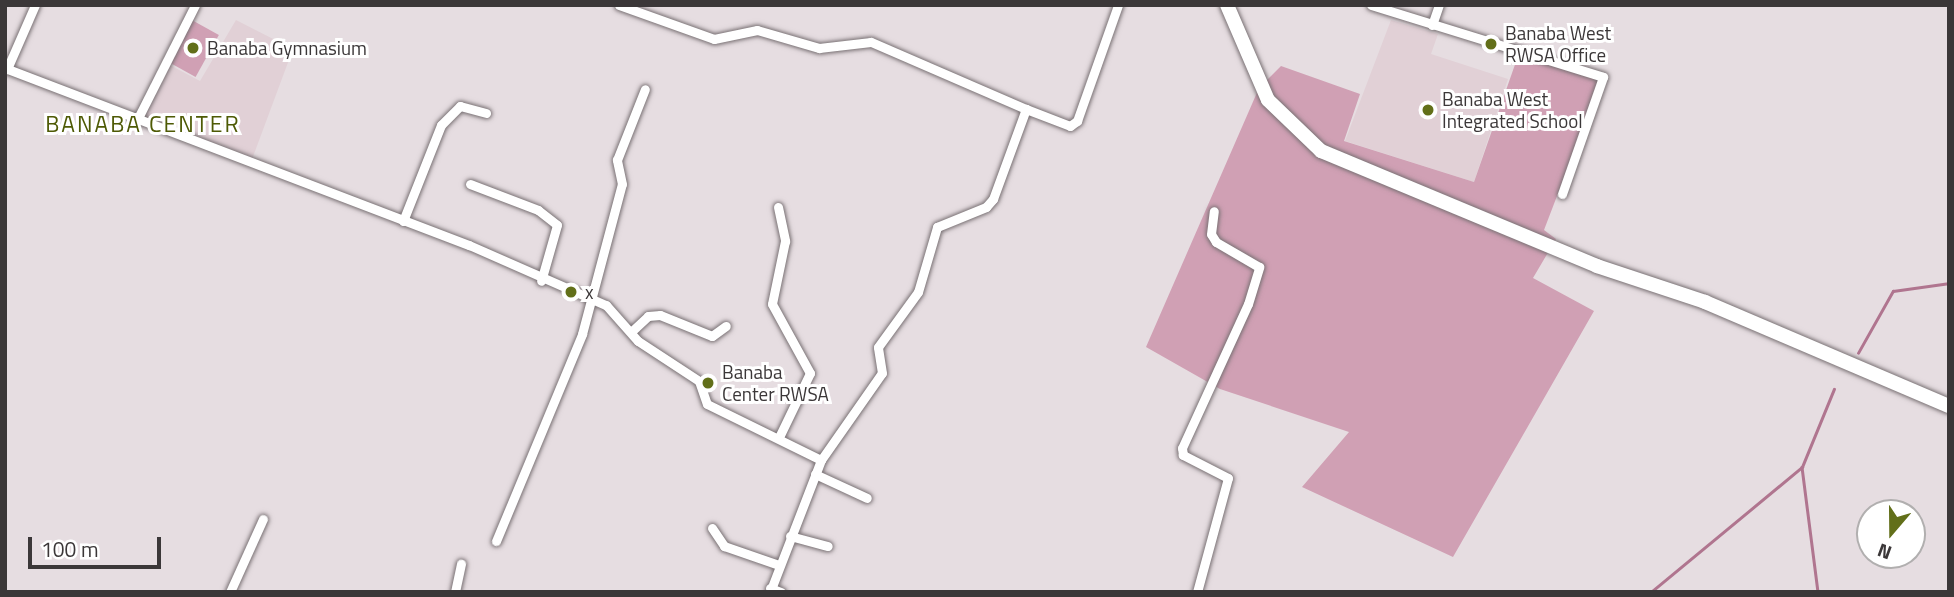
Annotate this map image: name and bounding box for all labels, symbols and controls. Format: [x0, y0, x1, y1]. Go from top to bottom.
place label: Banaba West RWSA Office [1505, 22, 1611, 66]
marker: Banaba West RWSA Office [1483, 36, 1499, 52]
place label: Banaba Gymnasium [207, 37, 367, 59]
marker: Banaba Gymnasium [185, 40, 201, 56]
place label: Banaba West Integrated School [1442, 88, 1583, 132]
marker: Banaba West Integrated School [1420, 102, 1436, 118]
district label: BANABA CENTER [47, 110, 239, 138]
place label: x [585, 281, 594, 303]
marker: x [563, 284, 579, 300]
place label: Banaba Center RWSA [722, 361, 829, 405]
marker: Banaba Center RWSA [700, 375, 716, 391]
north arrow [1856, 499, 1926, 569]
scale bar [32, 524, 164, 568]
text: 100 m [41, 533, 98, 565]
text: N [1873, 536, 1895, 568]

